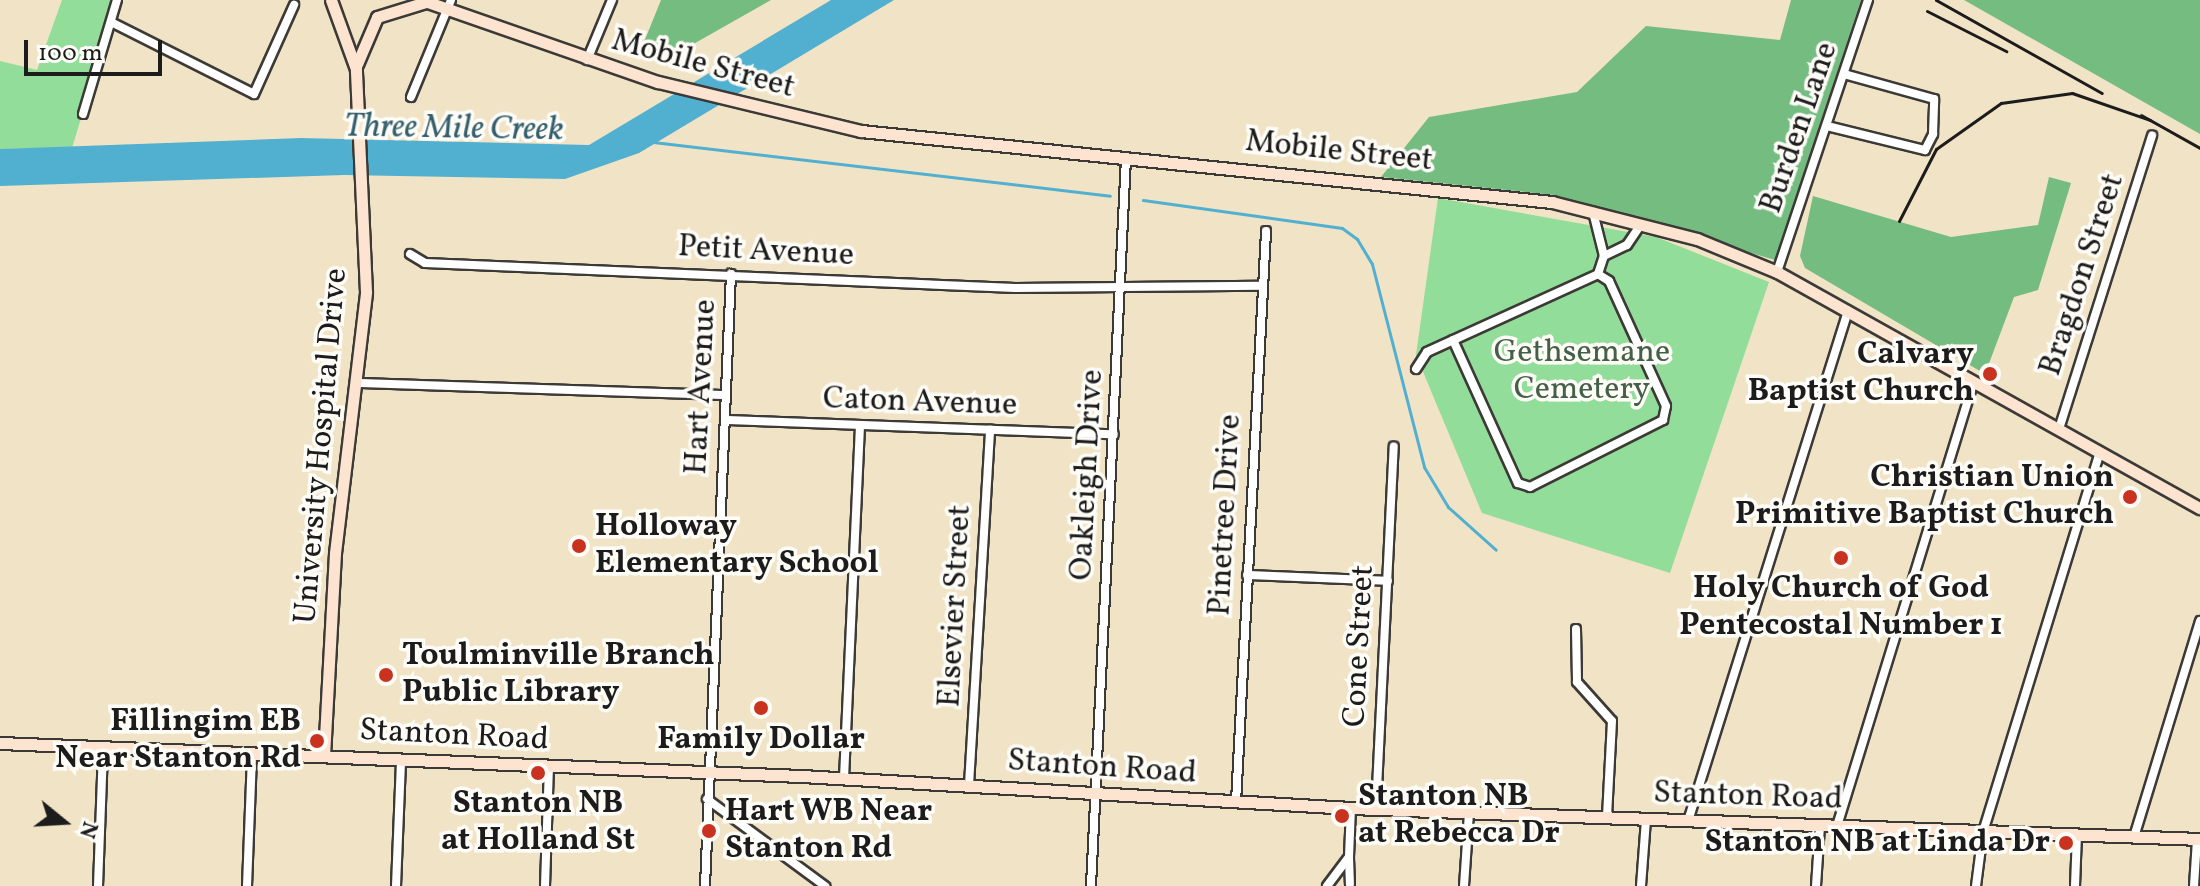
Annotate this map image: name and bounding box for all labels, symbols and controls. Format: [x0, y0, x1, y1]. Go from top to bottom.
street label: Mobile Street [607, 22, 799, 108]
scale bar [28, 24, 166, 74]
text: 100 m [38, 37, 103, 71]
street label: Burden Lane [1753, 37, 1847, 219]
water label: Three Mile Creek [344, 107, 564, 151]
street label: Mobile Street [1244, 123, 1434, 181]
street label: Bragdon Street [2032, 169, 2134, 381]
street label: Petit Avenue [677, 228, 855, 276]
street label: University Hospital Drive [287, 266, 357, 626]
street label: Hart Avenue [678, 298, 726, 476]
park label: Gethsemane Cemetery [1494, 335, 1670, 410]
place label: Calvary Baptist Church [1748, 337, 1974, 412]
marker: Calvary Baptist Church [1981, 365, 1999, 383]
street label: Oakleigh Drive [1063, 369, 1113, 581]
street label: Caton Avenue [822, 380, 1018, 426]
street label: Pinetree Drive [1202, 413, 1250, 617]
place label: Christian Union Primitive Baptist Church [1735, 460, 2114, 535]
marker: Christian Union Primitive Baptist Church [2121, 488, 2139, 506]
street label: Elsevier Street [932, 504, 980, 708]
place label: Holloway Elementary School [595, 509, 879, 584]
marker: Holloway Elementary School [570, 537, 588, 555]
marker: Holy Church of God Pentecostal Number 1 [1832, 549, 1850, 567]
street label: Cone Street [1337, 564, 1383, 728]
place label: Holy Church of God Pentecostal Number 1 [1679, 571, 2003, 646]
place label: Toulminville Branch Public Library [402, 638, 715, 713]
marker: Toulminville Branch Public Library [377, 666, 395, 684]
marker: Family Dollar [752, 699, 770, 717]
place label: Fillingim EB Near Stanton Rd [55, 704, 301, 779]
street label: Stanton Road [358, 712, 550, 760]
place label: Family Dollar [657, 721, 865, 759]
marker: Fillingim EB Near Stanton Rd [308, 732, 326, 750]
street label: Stanton Road [1006, 742, 1198, 794]
marker: Stanton NB at Holland St [529, 764, 547, 782]
street label: Stanton Road [1653, 775, 1843, 819]
place label: Stanton NB at Rebecca Dr [1358, 779, 1560, 854]
north arrow [24, 782, 104, 862]
place label: Stanton NB at Holland St [441, 786, 635, 861]
place label: Hart WB Near Stanton Rd [725, 794, 933, 869]
marker: Stanton NB at Rebecca Dr [1333, 807, 1351, 825]
text: N [70, 817, 105, 842]
marker: Hart WB Near Stanton Rd [700, 822, 718, 840]
place label: Stanton NB at Linda Dr [1704, 824, 2050, 862]
marker: Stanton NB at Linda Dr [2057, 834, 2075, 852]

